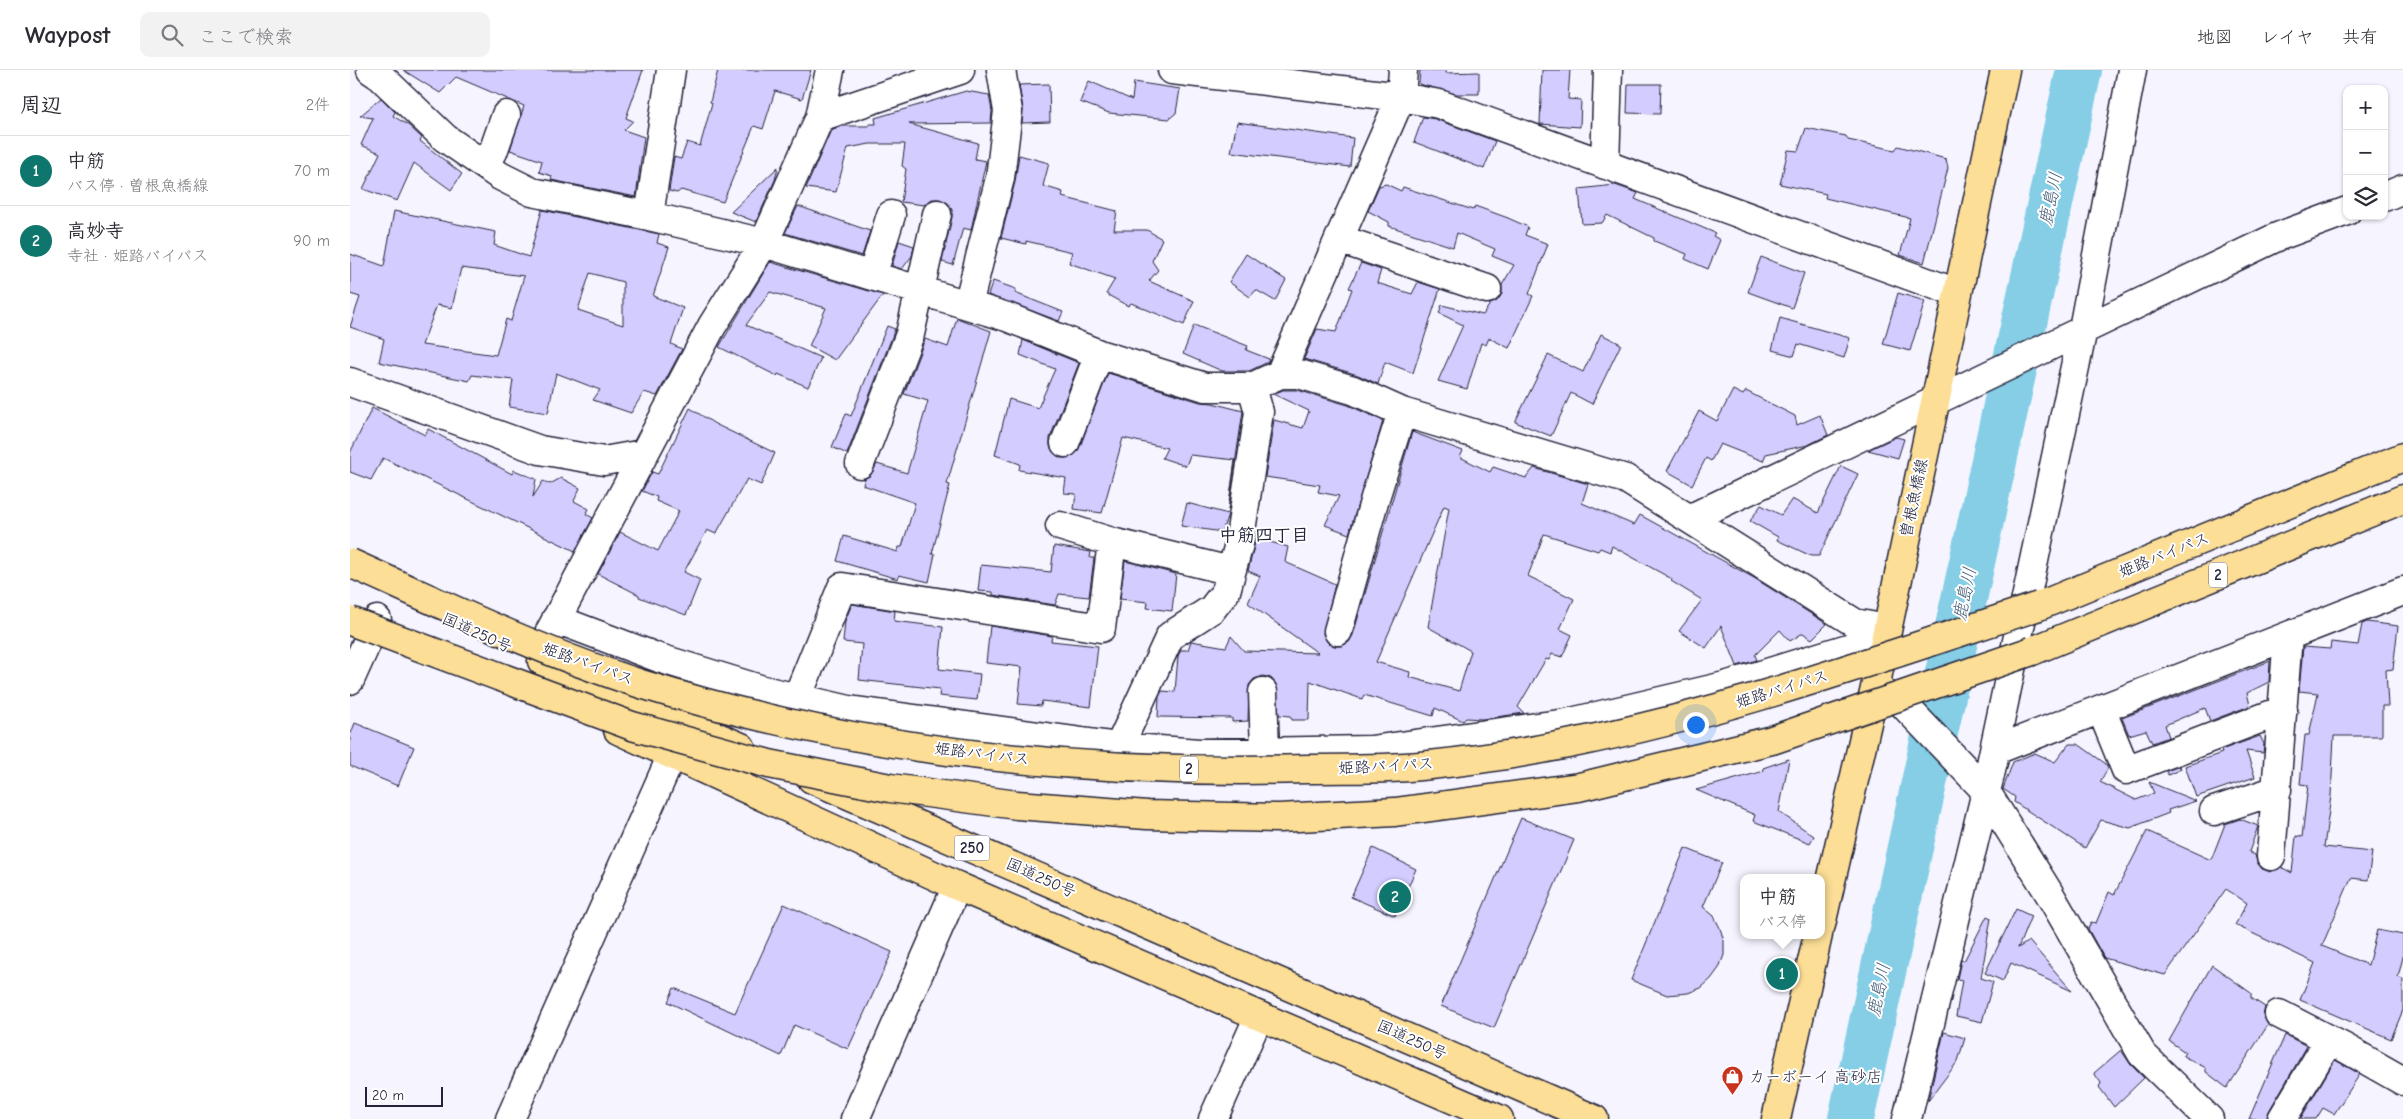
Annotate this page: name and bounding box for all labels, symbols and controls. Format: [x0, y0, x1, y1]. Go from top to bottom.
search box [140, 12, 490, 57]
text: Waypost [25, 21, 110, 49]
icon: search [158, 21, 186, 49]
text: ここで検索 [198, 26, 293, 48]
text: 地図 [2197, 27, 2233, 48]
text: レイヤ [2261, 27, 2314, 48]
text: 共有 [2342, 27, 2378, 48]
map controls [2343, 85, 2388, 220]
button: + [2343, 85, 2388, 130]
text: 周辺 [20, 93, 62, 117]
text: 2件 [306, 96, 330, 114]
button: − [2343, 130, 2388, 175]
text: 中筋 [67, 150, 105, 172]
text: 1 [33, 162, 39, 180]
text: 70 m [294, 162, 330, 180]
water label: 鹿島川 [2035, 170, 2067, 228]
button: layers [2343, 175, 2388, 220]
text: バス停 · 曽根魚橋線 [67, 177, 209, 195]
text: 高妙寺 [67, 220, 124, 242]
text: 2 [32, 232, 40, 250]
text: 90 m [293, 232, 330, 250]
text: 寺社 · 姫路バイパス [67, 247, 208, 265]
street label: 曽根魚橋線 [1897, 457, 1931, 539]
district label: 中筋四丁目 [1219, 525, 1309, 546]
street label: 姫路バイパス [2116, 529, 2212, 581]
road number: 2 [2209, 562, 2227, 588]
water label: 鹿島川 [1949, 565, 1981, 623]
street label: 国道250号 [439, 610, 515, 656]
street label: 姫路バイパス [540, 639, 636, 689]
street label: 姫路バイパス [1734, 666, 1830, 712]
your location [1683, 712, 1709, 738]
street label: 姫路バイパス [933, 739, 1031, 769]
street label: 姫路バイパス [1338, 755, 1434, 777]
road number: 2 [1180, 756, 1198, 782]
road number: 250 [954, 836, 990, 860]
street label: 国道250号 [1003, 855, 1079, 901]
popup [1740, 874, 1825, 939]
pin: 2 [1379, 878, 1411, 916]
text: 中筋 [1758, 886, 1797, 908]
text: バス停 [1758, 913, 1807, 931]
pin: 1 [1766, 955, 1798, 993]
water label: 鹿島川 [1863, 961, 1895, 1019]
street label: 国道250号 [1374, 1017, 1450, 1063]
shop icon: カーボーイ 高砂店 [1721, 1065, 1745, 1096]
place label: カーボーイ 高砂店 [1749, 1068, 1882, 1086]
scale bar [365, 1084, 442, 1107]
text: 20 m [372, 1087, 404, 1104]

